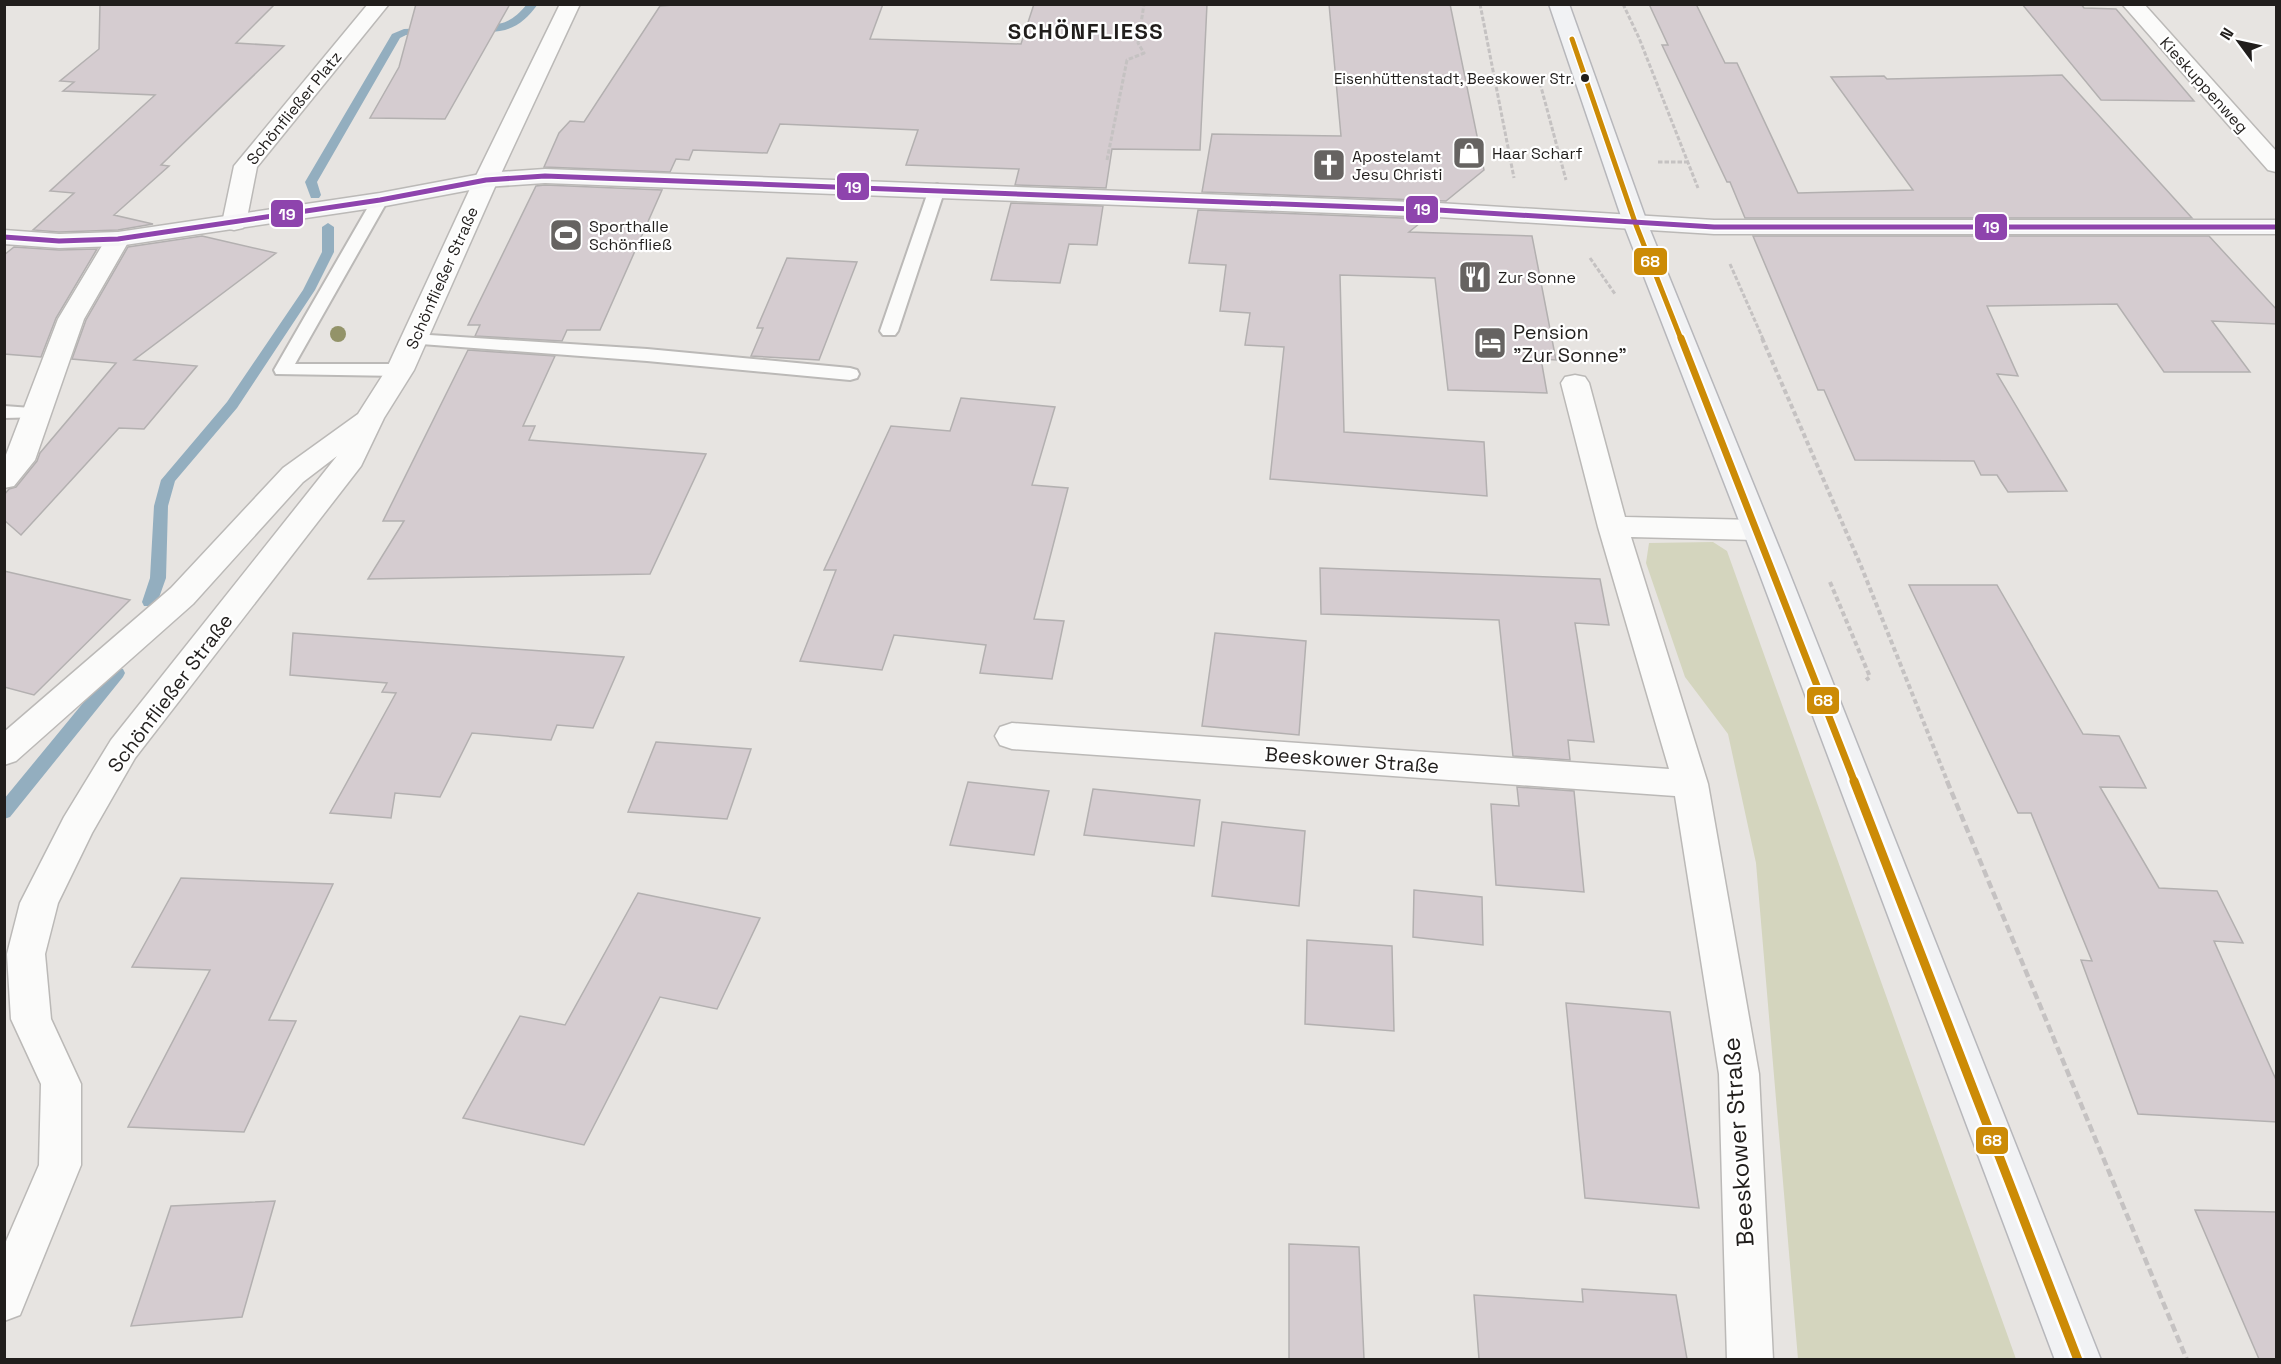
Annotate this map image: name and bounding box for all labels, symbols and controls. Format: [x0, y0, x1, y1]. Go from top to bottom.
north arrow [2209, 12, 2269, 72]
district label: SCHÖNFLIESS [1008, 17, 1164, 45]
text: N [2215, 24, 2239, 44]
street label: Kieskuppenweg [2155, 33, 2253, 137]
street label: Schönfließer Platz [242, 47, 346, 169]
place label: Eisenhüttenstadt, Beeskower Str. [1334, 69, 1574, 88]
marker: Eisenhüttenstadt, Beeskower Str. [1579, 72, 1591, 84]
shop icon: Haar Scharf [1451, 135, 1487, 171]
place label: Haar Scharf [1492, 143, 1583, 164]
place label: Apostelamt Jesu Christi [1352, 146, 1442, 185]
church icon: Apostelamt Jesu Christi [1311, 147, 1347, 183]
line badge: 19 [836, 172, 870, 201]
text: 19 [844, 177, 862, 198]
line badge: 19 [1405, 195, 1439, 224]
line badge: 19 [270, 199, 304, 228]
text: 19 [1413, 199, 1431, 220]
street label: Schönfließer Straße [401, 203, 483, 353]
text: 19 [278, 204, 296, 225]
line badge: 19 [1974, 213, 2008, 241]
place label: Sporthalle Schönfließ [589, 216, 672, 255]
sports icon: Sporthalle Schönfließ [548, 217, 584, 253]
text: 19 [1982, 217, 2000, 238]
line badge: 68 [1633, 247, 1668, 276]
text: 68 [1640, 251, 1660, 272]
restaurant icon: Zur Sonne [1457, 259, 1493, 295]
place label: Zur Sonne [1498, 267, 1576, 288]
place label: Pension "Zur Sonne" [1513, 319, 1627, 368]
hotel icon: Pension "Zur Sonne" [1472, 325, 1508, 361]
street label: Schönfließer Straße [102, 608, 238, 778]
line badge: 68 [1806, 686, 1840, 715]
text: 68 [1813, 690, 1833, 711]
street label: Beeskower Straße [1264, 741, 1440, 779]
street label: Beeskower Straße [1715, 1036, 1761, 1248]
line badge: 68 [1975, 1126, 2009, 1155]
text: 68 [1982, 1130, 2002, 1151]

